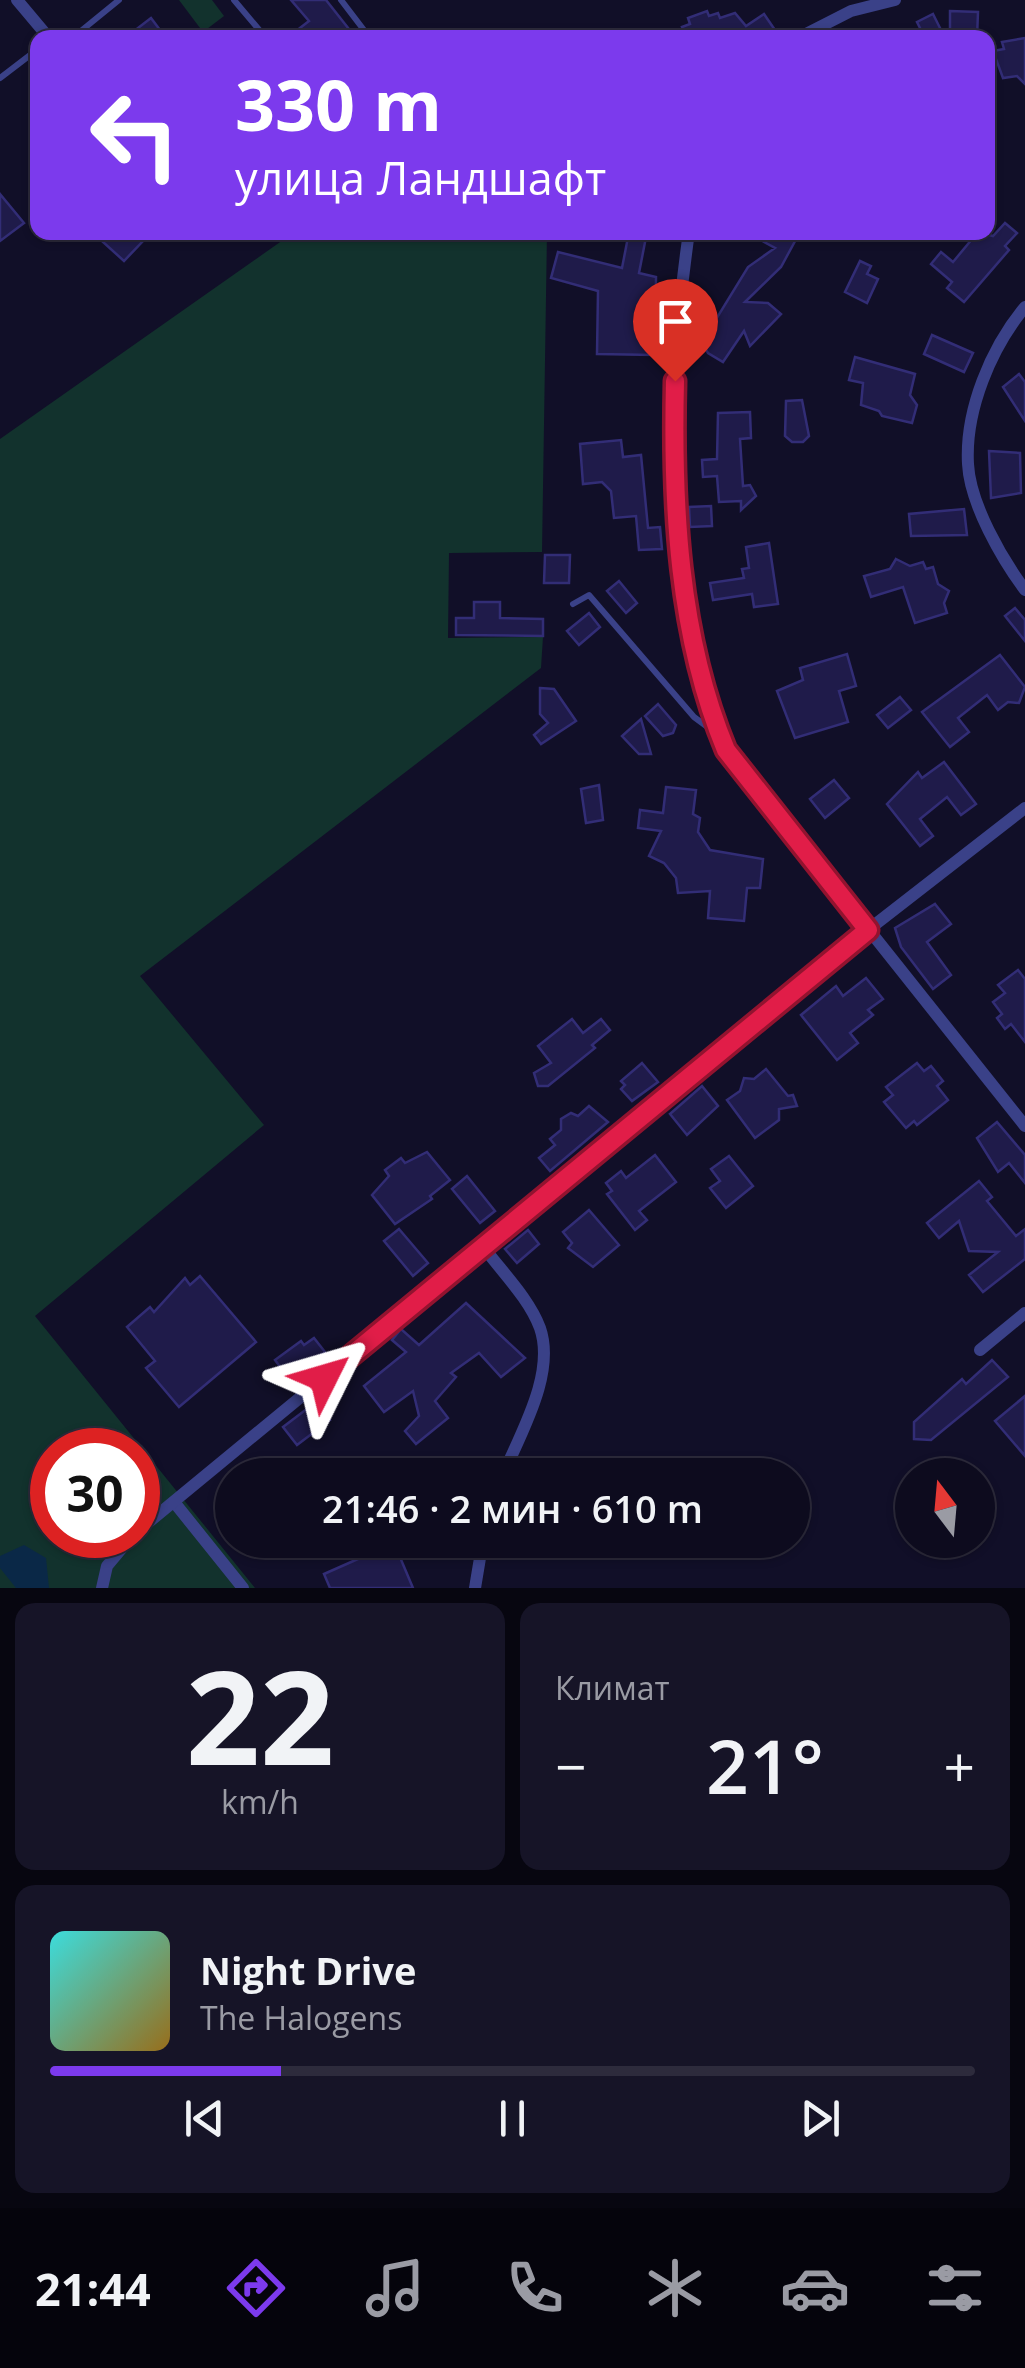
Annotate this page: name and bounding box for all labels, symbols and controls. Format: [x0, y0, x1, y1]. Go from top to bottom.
text: 330 m [235, 56, 442, 152]
icon: left [70, 70, 200, 200]
text: улица Ландшафт [235, 147, 606, 208]
pin [633, 279, 718, 382]
icon: arrive [648, 294, 703, 349]
position arrow [272, 1326, 376, 1430]
speed limit sign: 30 [30, 1428, 160, 1558]
north arrow [895, 1458, 995, 1558]
map controls [895, 1458, 995, 1558]
text: 21:46 · 2 мин · 610 m [322, 1482, 703, 1534]
text: 22 [186, 1626, 334, 1803]
text: Климат [555, 1666, 669, 1709]
text: 21° [706, 1714, 824, 1816]
text: − [555, 1728, 586, 1803]
text: + [944, 1728, 975, 1803]
text: km/h [221, 1780, 299, 1823]
text: Night Drive [200, 1944, 416, 1996]
text: The Halogens [200, 1996, 402, 2039]
icon: previous [177, 2091, 232, 2146]
icon: pause [485, 2091, 540, 2146]
icon: next [793, 2091, 848, 2146]
icon: directions [221, 2253, 291, 2323]
icon: music [360, 2253, 430, 2323]
icon: phone [500, 2253, 570, 2323]
icon: climate [640, 2253, 710, 2323]
icon: car [780, 2253, 850, 2323]
icon: filters [920, 2253, 990, 2323]
text: 21:44 [35, 2258, 151, 2319]

